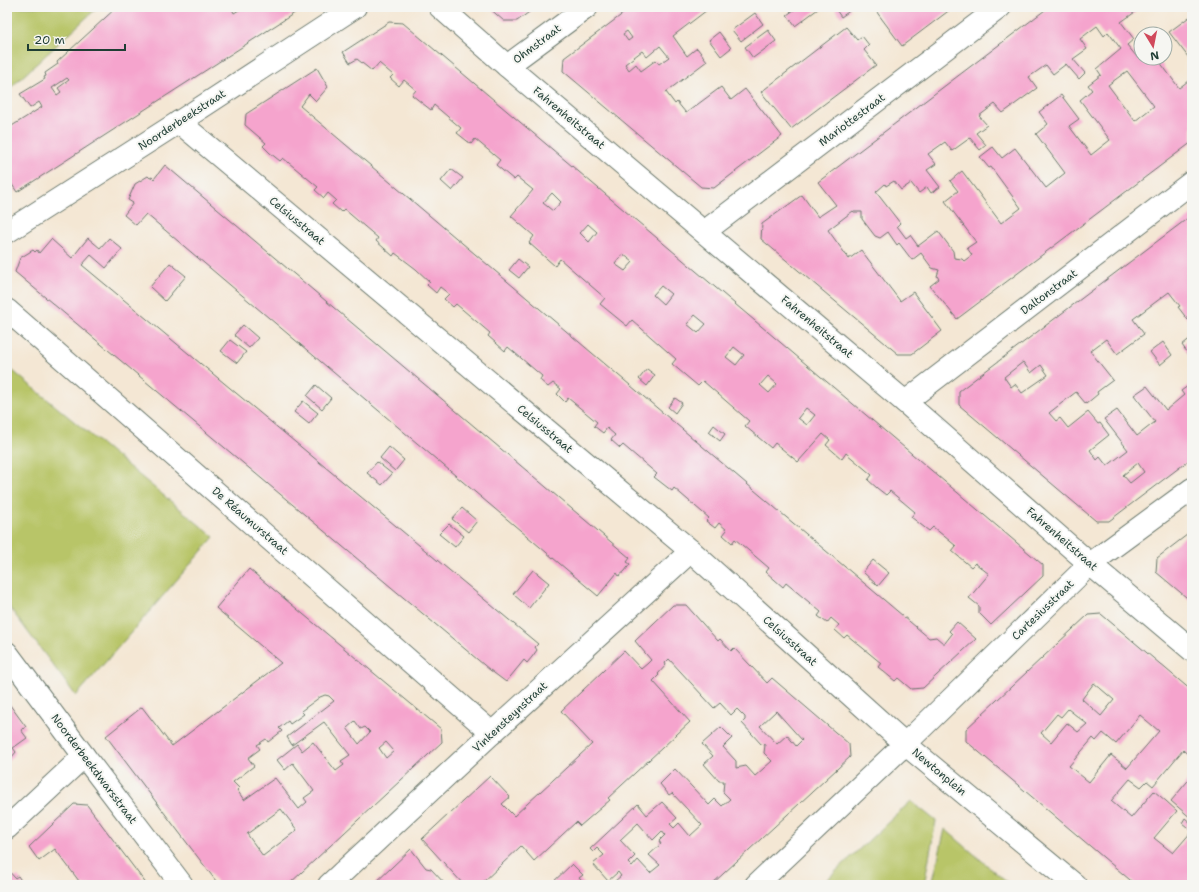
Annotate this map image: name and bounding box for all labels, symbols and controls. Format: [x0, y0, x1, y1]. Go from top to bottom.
street label: Ohmstraat [510, 21, 564, 67]
scale bar [28, 26, 125, 52]
north arrow [1133, 26, 1173, 66]
text: 20 m [34, 32, 65, 48]
text: N [1149, 47, 1160, 64]
street label: Fahrenheitstraat [530, 83, 608, 153]
street label: Noorderbeekstraat [135, 86, 229, 154]
street label: Mariottestraat [816, 90, 888, 150]
street label: Celsiusstraat [266, 193, 328, 249]
street label: Daltonstraat [1018, 266, 1081, 318]
street label: Fahrenheitstraat [778, 292, 856, 362]
street label: Celsiusstraat [514, 401, 576, 457]
street label: De Réaumurstraat [209, 484, 292, 558]
street label: Fahrenheitstraat [1023, 504, 1101, 574]
street label: Cartesiusstraat [1009, 576, 1077, 644]
street label: Celsiusstraat [760, 613, 821, 670]
street label: Vinkensteynstraat [469, 678, 551, 756]
street label: Noorderbeekdwarsstraat [48, 711, 140, 827]
street label: Newtonplein [909, 745, 970, 799]

